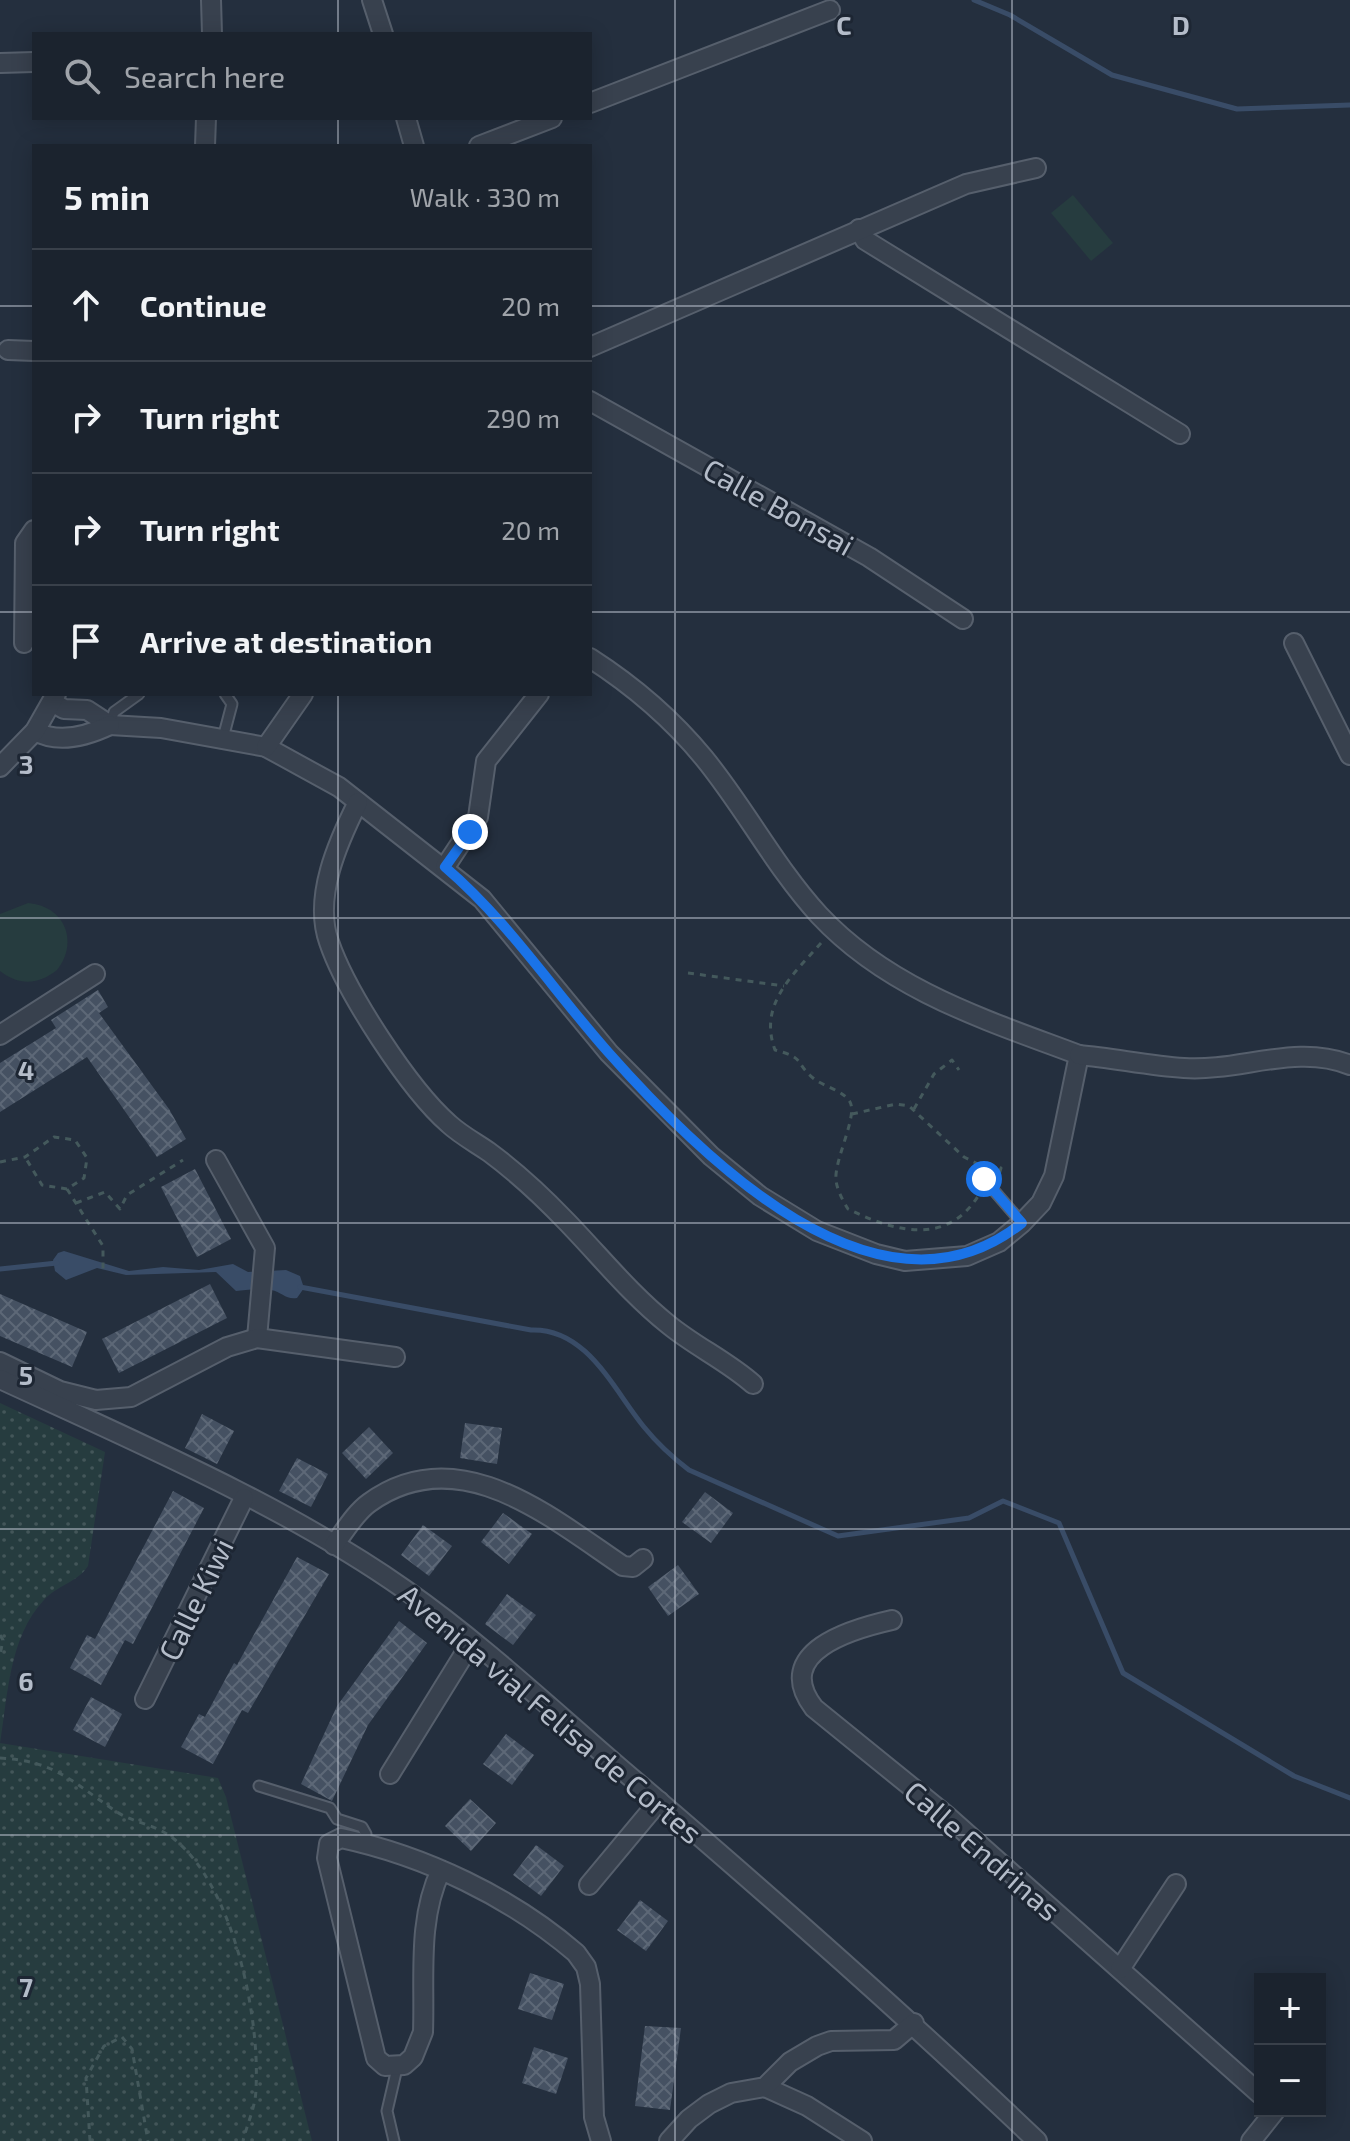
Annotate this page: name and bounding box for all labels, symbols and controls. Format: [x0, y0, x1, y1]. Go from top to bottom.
text: C [836, 9, 852, 40]
text: D [1172, 9, 1190, 40]
search box [32, 32, 592, 120]
icon: search [60, 54, 104, 98]
text: Search here [124, 58, 285, 94]
text: 5 min [64, 176, 150, 217]
text: Walk · 330 m [410, 181, 560, 212]
icon: ahead [64, 283, 108, 327]
text: Continue [140, 287, 267, 323]
text: 20 m [501, 290, 560, 321]
icon: right [64, 395, 108, 439]
text: Turn right [140, 399, 280, 435]
text: 290 m [486, 402, 560, 433]
street label: Calle Bonsai [697, 450, 861, 562]
icon: right [64, 507, 108, 551]
text: Turn right [140, 511, 280, 547]
text: 20 m [501, 514, 560, 545]
icon: arrive [64, 619, 108, 663]
text: Arrive at destination [140, 623, 432, 659]
text: 3 [19, 748, 33, 779]
route end [452, 814, 488, 850]
text: 4 [18, 1054, 34, 1085]
route start [966, 1161, 1002, 1197]
text: 5 [19, 1359, 33, 1390]
street label: Calle Kiwi [150, 1532, 240, 1666]
street label: Avenida vial Felisa de Cortes [392, 1576, 710, 1850]
text: 6 [18, 1665, 34, 1696]
street label: Calle Endrinas [898, 1773, 1068, 1927]
text: 7 [19, 1971, 33, 2002]
map controls [1254, 1973, 1326, 2117]
button: + [1254, 1973, 1326, 2045]
button: − [1254, 2045, 1326, 2117]

